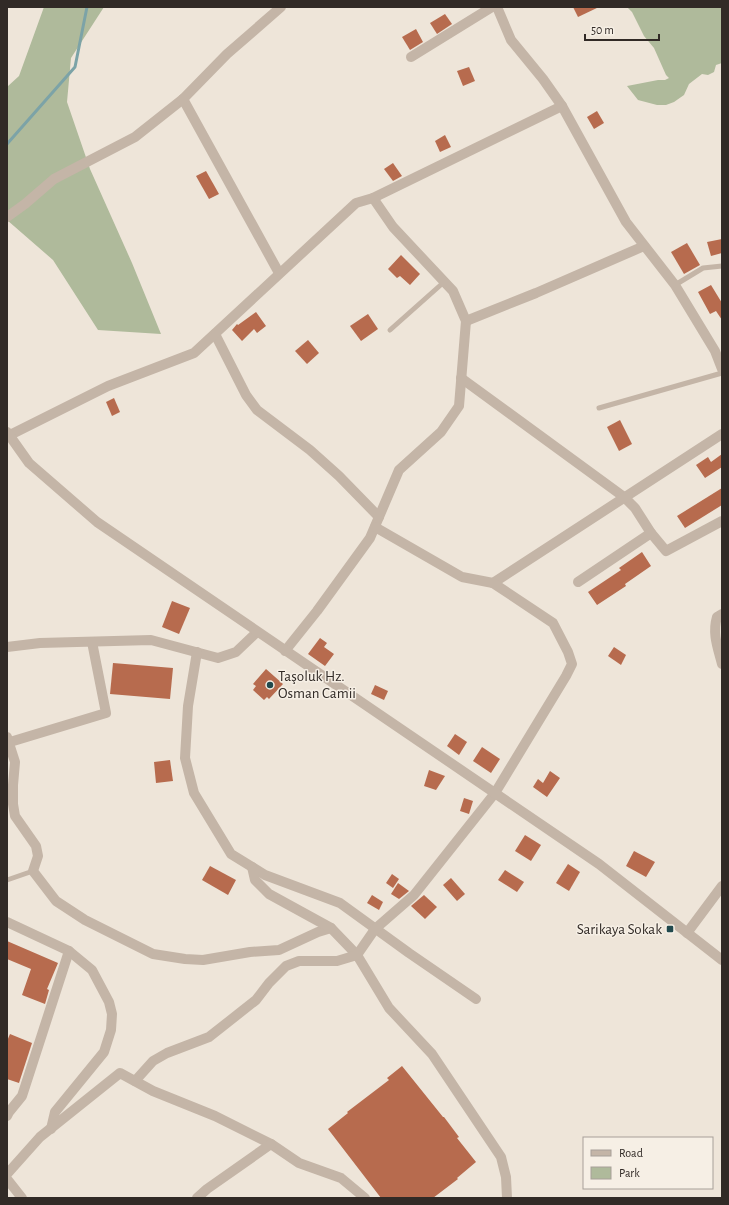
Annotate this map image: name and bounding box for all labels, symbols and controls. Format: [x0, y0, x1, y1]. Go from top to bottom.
scale bar [585, 16, 659, 42]
text: 50 m [591, 24, 614, 36]
place label: Taşoluk Hz. Osman Camii [278, 669, 356, 701]
marker: Taşoluk Hz. Osman Camii [265, 680, 275, 690]
place label: Sarikaya Sokak [577, 922, 662, 937]
marker: Sarikaya Sokak [665, 924, 675, 934]
legend [583, 1137, 713, 1189]
text: Road [619, 1147, 643, 1159]
text: Park [619, 1167, 640, 1179]

